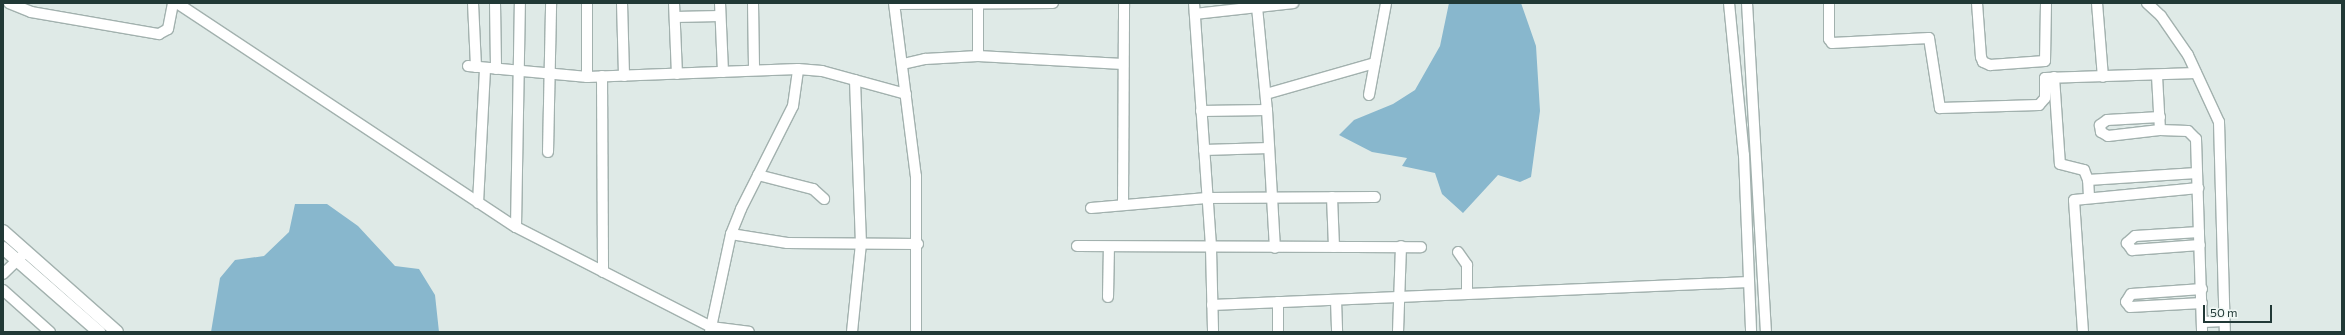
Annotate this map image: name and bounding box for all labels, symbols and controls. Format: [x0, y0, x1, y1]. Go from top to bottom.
scale bar [2205, 297, 2274, 323]
text: 50 m [2210, 305, 2238, 319]

